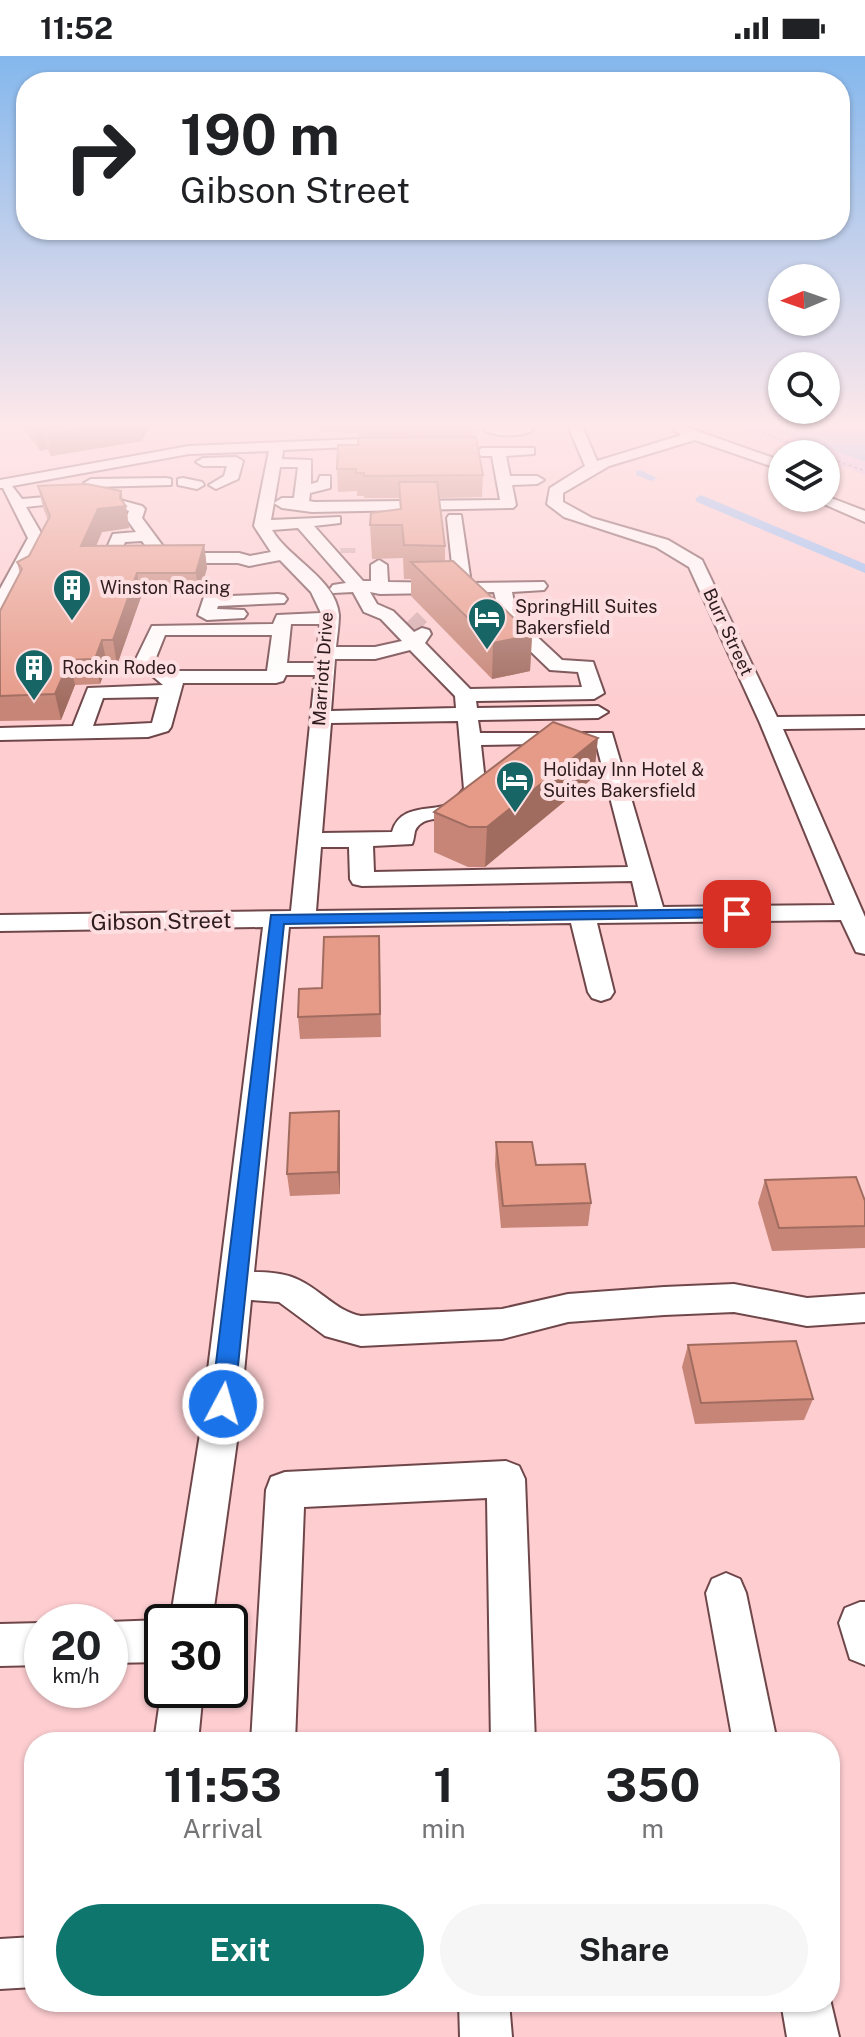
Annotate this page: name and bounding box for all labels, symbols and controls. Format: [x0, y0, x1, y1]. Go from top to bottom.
text: 11:52 [40, 10, 113, 46]
text: 190 m [180, 102, 340, 168]
icon: right [48, 104, 152, 208]
text: Gibson Street [180, 169, 410, 211]
north arrow [768, 264, 840, 336]
map controls [768, 264, 840, 512]
button: search [768, 352, 840, 424]
button: layers [768, 440, 840, 512]
building icon: Winston Racing [51, 567, 93, 622]
place label: Winston Racing [100, 577, 230, 598]
street label: Burr Street [699, 585, 758, 679]
hotel icon: SpringHill Suites Bakersfield [466, 596, 508, 651]
place label: SpringHill Suites Bakersfield [515, 596, 657, 638]
street label: Marriott Drive [308, 611, 337, 727]
building icon: Rockin Rodeo [13, 647, 55, 702]
place label: Rockin Rodeo [62, 657, 176, 678]
hotel icon: Holiday Inn Hotel & Suites Bakersfield [494, 759, 536, 814]
place label: Holiday Inn Hotel & Suites Bakersfield [543, 759, 704, 801]
pin [703, 880, 771, 948]
icon: arrive [715, 892, 759, 936]
street label: Gibson Street [90, 907, 232, 935]
position arrow [181, 1362, 265, 1446]
speed limit sign: 30 [144, 1604, 248, 1708]
text: 20 [50, 1622, 102, 1669]
text: km/h [52, 1664, 100, 1688]
text: 11:53 [164, 1756, 282, 1813]
text: 1 [433, 1756, 454, 1813]
text: 350 [605, 1756, 700, 1813]
text: Arrival [183, 1813, 263, 1844]
text: min [421, 1813, 466, 1844]
text: m [642, 1813, 664, 1844]
button: Exit [56, 1904, 424, 1996]
button: Share [440, 1904, 808, 1996]

